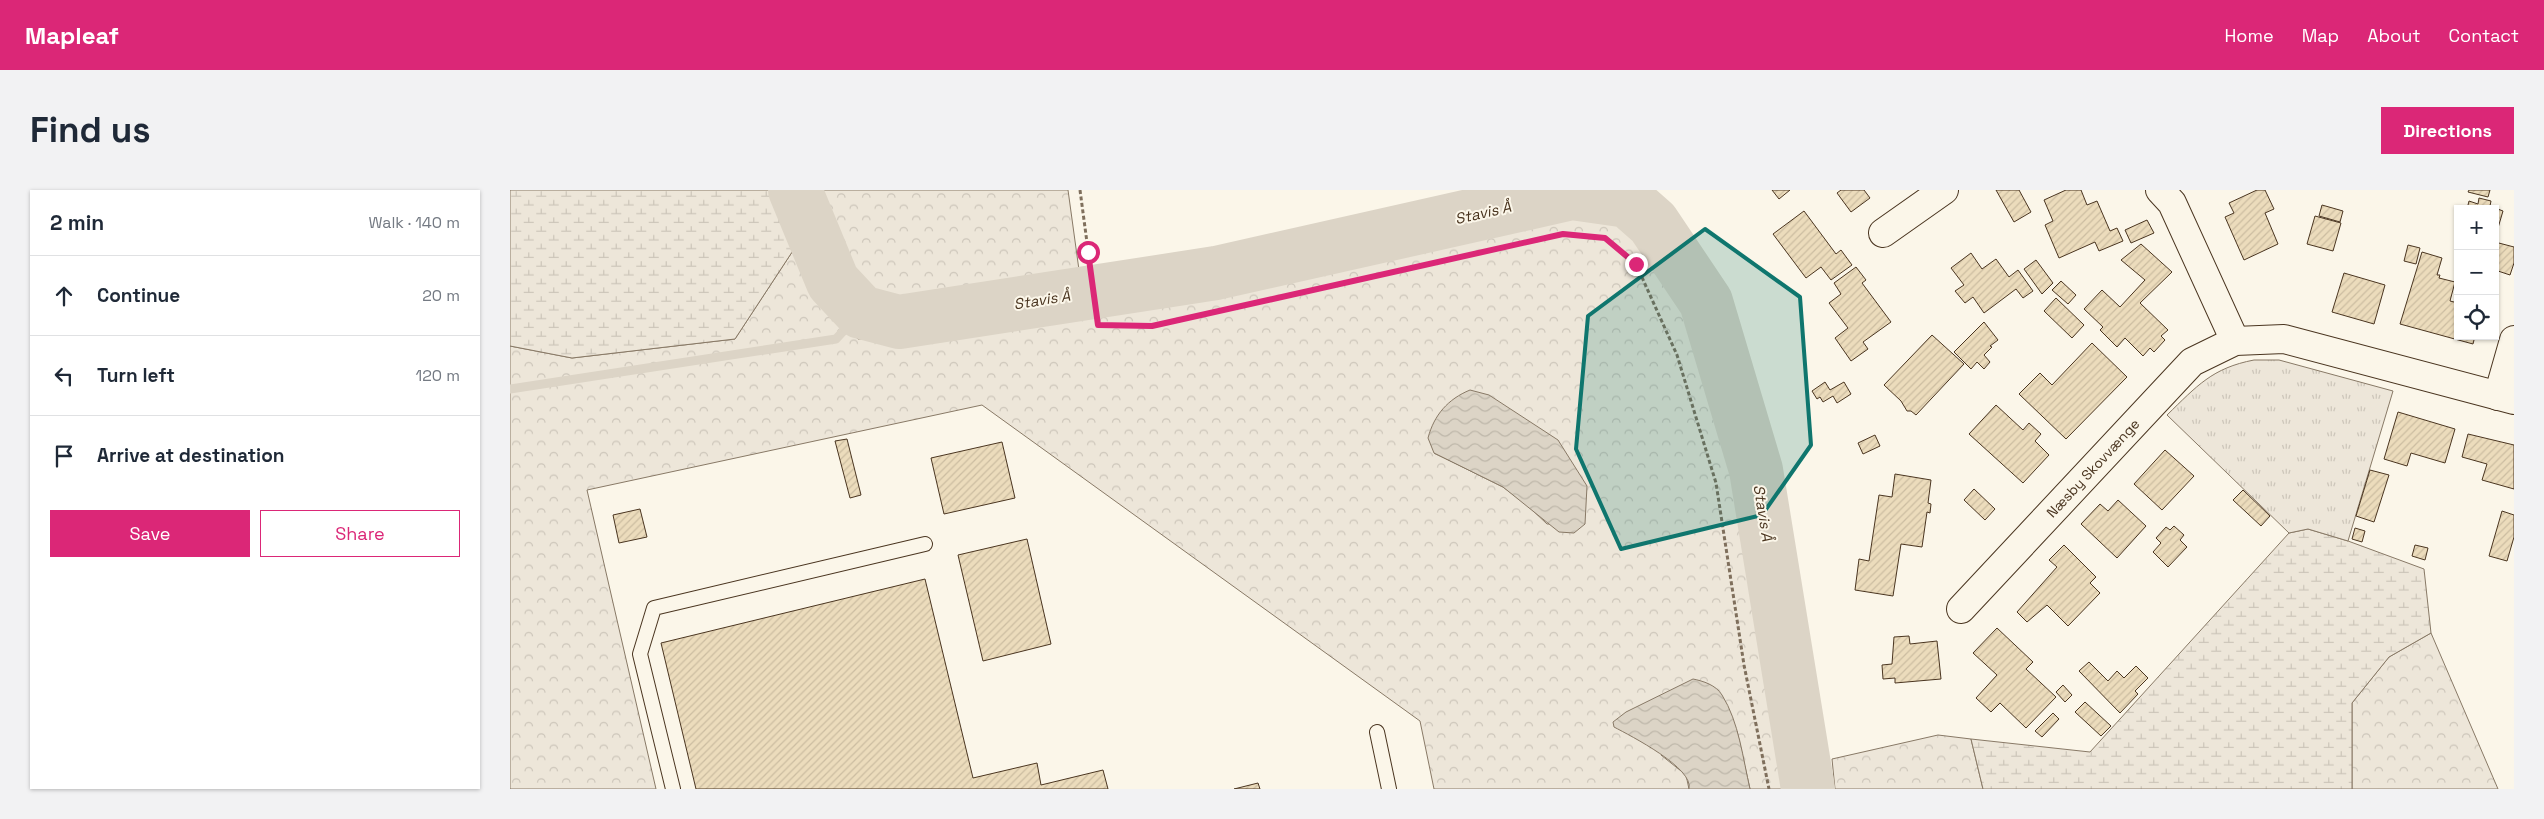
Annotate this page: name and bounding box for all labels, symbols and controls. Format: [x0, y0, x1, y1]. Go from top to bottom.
text: Mapleaf [25, 20, 119, 51]
text: Home [2225, 24, 2274, 47]
text: Map [2302, 24, 2339, 47]
text: About [2367, 24, 2421, 47]
text: Contact [2449, 24, 2519, 47]
button: Directions [2381, 107, 2514, 154]
text: Find us [30, 108, 151, 152]
water label: Stavis Å [1453, 197, 1513, 228]
map controls [2454, 205, 2499, 340]
button: + [2454, 205, 2499, 250]
text: 2 min [50, 209, 104, 236]
text: Walk · 140 m [368, 212, 460, 233]
route start [1077, 241, 1100, 264]
button: − [2454, 250, 2499, 295]
route end [1625, 253, 1648, 276]
icon: ahead [50, 282, 78, 310]
text: Continue [97, 283, 180, 308]
text: 20 m [422, 285, 460, 306]
water label: Stavis Å [1012, 286, 1072, 313]
button: locate [2454, 295, 2499, 340]
icon: left [50, 362, 78, 390]
text: Turn left [97, 363, 175, 388]
text: 120 m [416, 365, 460, 386]
street label: Næsby Skovvænge [2043, 415, 2143, 521]
icon: arrive [50, 442, 78, 470]
text: Arrive at destination [97, 443, 285, 468]
water label: Stavis Å [1750, 483, 1777, 543]
button: Save [50, 510, 250, 557]
button: Share [260, 510, 460, 557]

